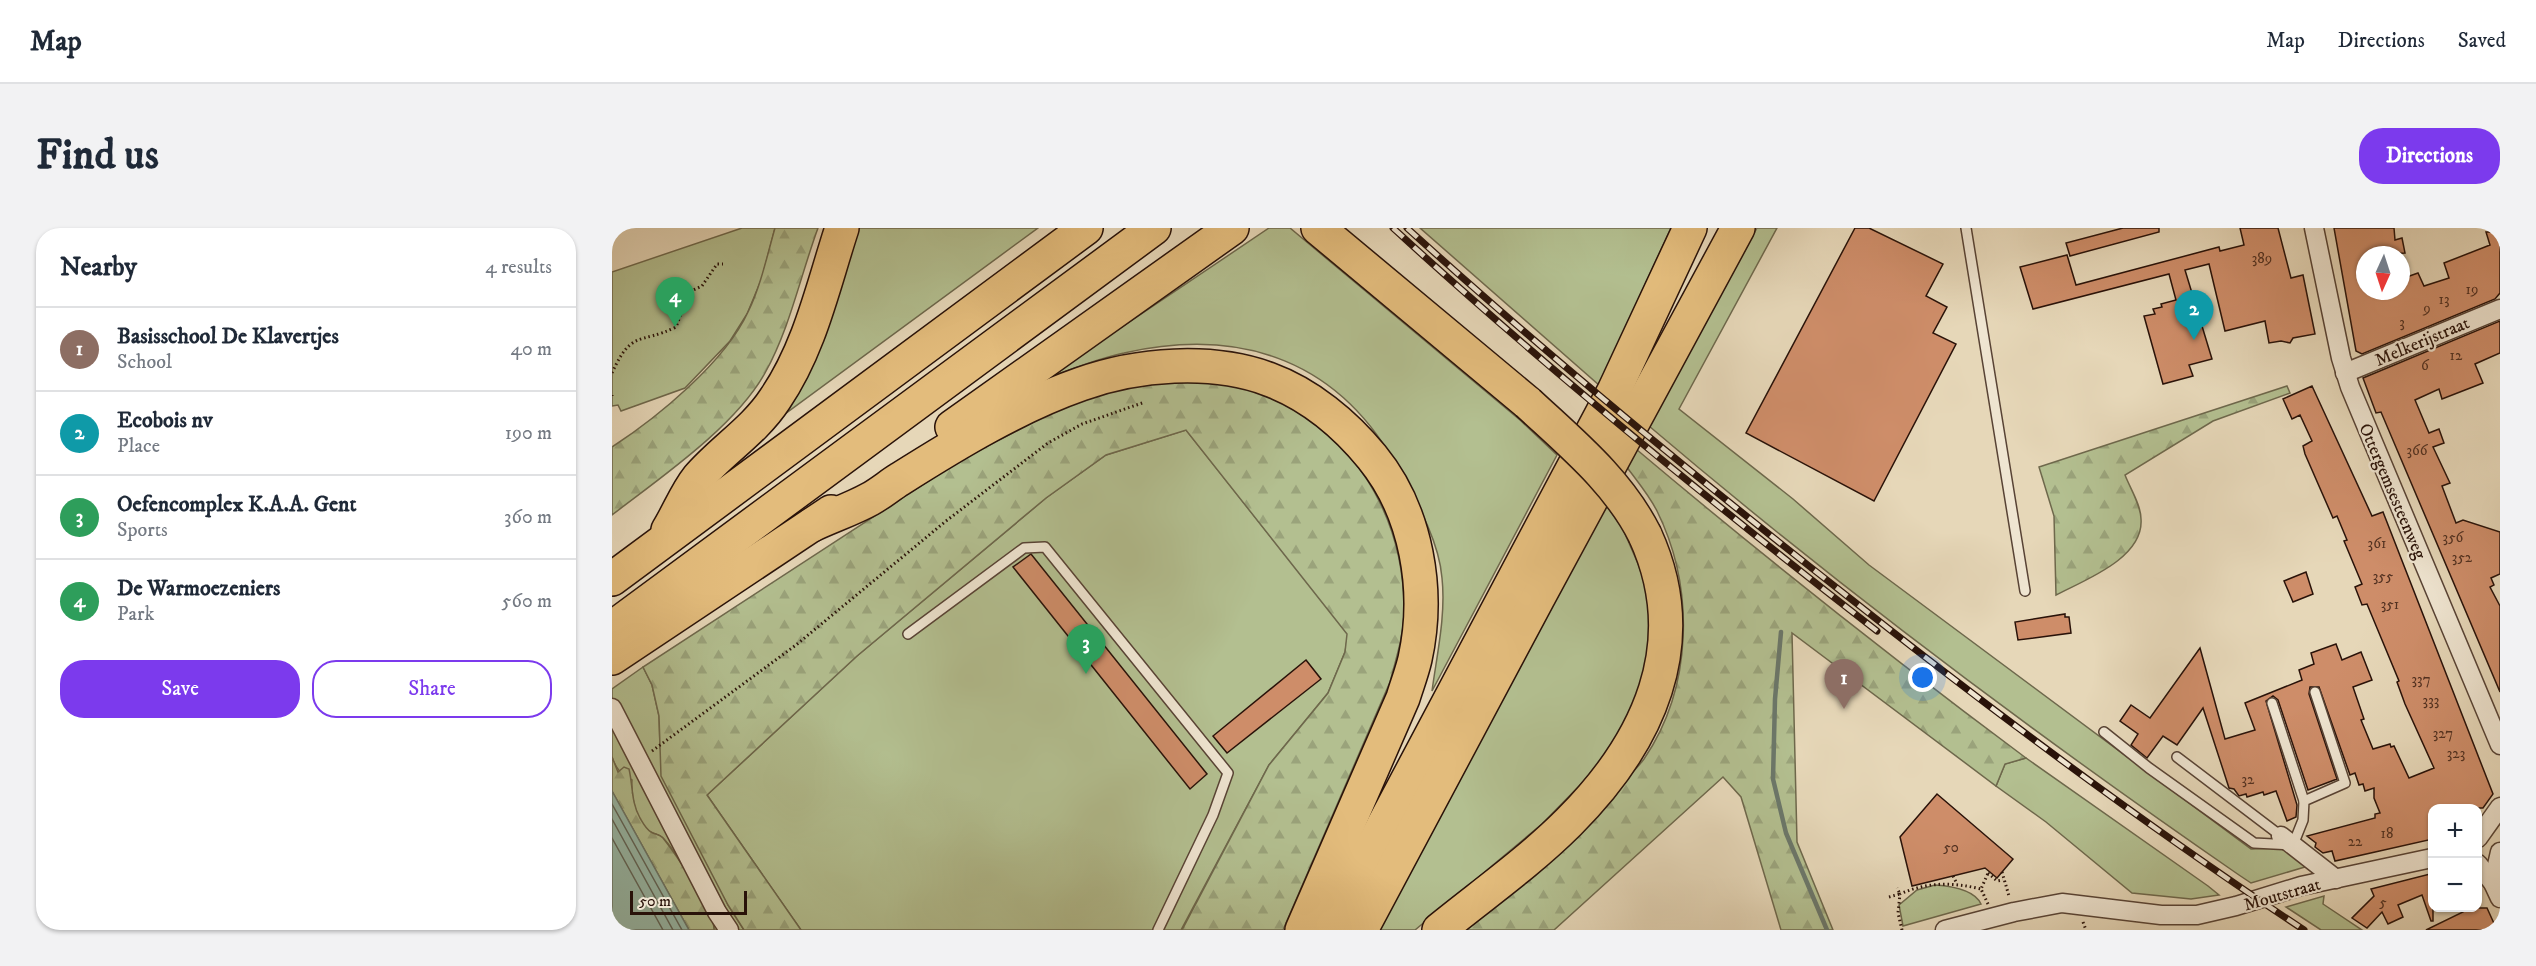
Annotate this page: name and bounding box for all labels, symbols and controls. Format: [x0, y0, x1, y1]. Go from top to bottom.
text: Map [30, 24, 82, 59]
text: Map [2266, 28, 2305, 54]
text: Directions [2338, 28, 2425, 54]
text: Saved [2458, 28, 2506, 54]
button: Directions [2359, 128, 2500, 184]
text: Find us [36, 130, 159, 182]
north arrow [2356, 246, 2410, 300]
house number: 389 [2252, 249, 2272, 268]
text: Nearby [60, 251, 137, 284]
text: 4 results [485, 255, 552, 280]
pin: 4 [656, 278, 694, 327]
house number: 19 [2466, 280, 2478, 299]
house number: 13 [2438, 290, 2450, 309]
pin: 2 [2174, 291, 2214, 340]
house number: 9 [2422, 299, 2431, 318]
street label: Melkerijstraat [2372, 312, 2473, 372]
house number: 3 [2399, 313, 2405, 332]
text: Basisschool De Klavertjes [117, 323, 339, 350]
text: 1 [76, 337, 83, 362]
text: 40 m [510, 337, 552, 362]
house number: 12 [2450, 346, 2463, 365]
text: School [117, 350, 172, 375]
house number: 6 [2421, 356, 2430, 375]
text: Ecobois nv [117, 407, 213, 434]
street label: Ottergemsesteenweg [2354, 420, 2431, 563]
text: 2 [75, 421, 84, 446]
text: 190 m [505, 421, 552, 446]
text: Place [117, 434, 160, 459]
house number: 366 [2406, 441, 2429, 460]
text: Oefencomplex K.A.A. Gent [117, 491, 357, 518]
text: 3 [76, 505, 83, 530]
text: 360 m [504, 505, 552, 530]
text: Sports [117, 518, 168, 543]
house number: 356 [2443, 528, 2465, 547]
house number: 361 [2368, 534, 2386, 553]
house number: 352 [2452, 548, 2473, 567]
house number: 355 [2373, 567, 2394, 586]
text: De Warmoezeniers [117, 575, 280, 602]
text: 4 [74, 589, 85, 614]
text: 560 m [502, 589, 552, 614]
house number: 351 [2381, 595, 2399, 614]
text: Park [117, 602, 154, 627]
pin: 3 [1066, 624, 1106, 674]
button: Save [60, 660, 300, 718]
button: Share [312, 660, 552, 718]
pin: 1 [1824, 660, 1864, 709]
your location [1908, 663, 1937, 692]
house number: 337 [2411, 670, 2431, 689]
house number: 333 [2423, 691, 2439, 710]
house number: 327 [2433, 724, 2453, 743]
house number: 323 [2447, 744, 2465, 763]
house number: 32 [2242, 770, 2255, 789]
map controls [2428, 804, 2482, 912]
button: + [2428, 804, 2482, 858]
house number: 18 [2380, 824, 2394, 843]
house number: 22 [2348, 832, 2363, 851]
house number: 50 [1943, 838, 1959, 857]
button: − [2428, 858, 2482, 912]
street label: Moutstraat [2241, 873, 2323, 916]
scale bar [630, 888, 747, 916]
text: 50 m [639, 891, 671, 911]
house number: 5 [2379, 893, 2387, 912]

